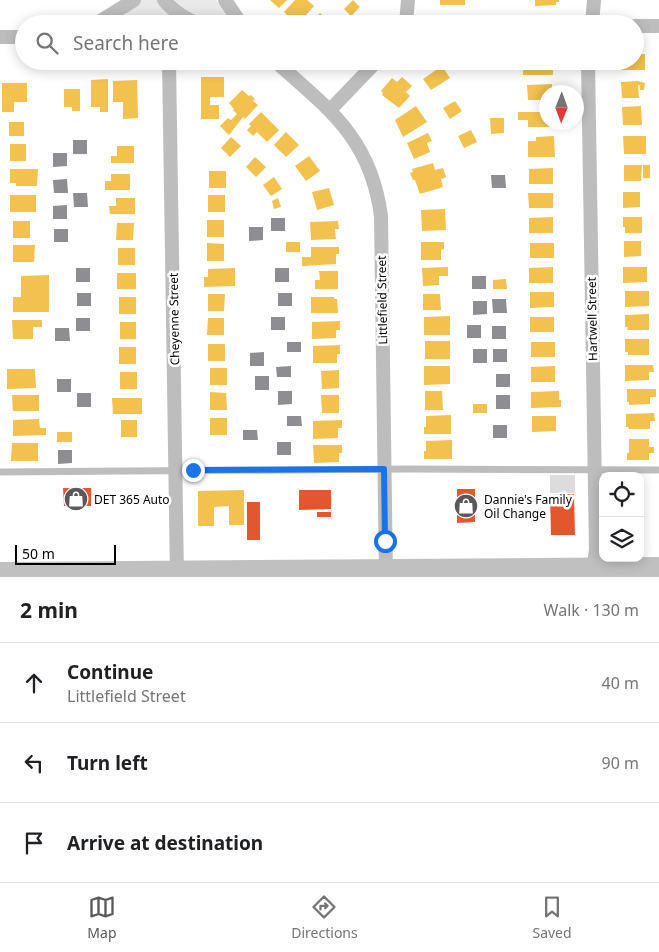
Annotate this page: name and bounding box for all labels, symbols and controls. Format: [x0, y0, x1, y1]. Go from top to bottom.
search box [15, 15, 644, 70]
icon: search [33, 29, 61, 57]
text: Search here [73, 30, 179, 56]
north arrow [539, 85, 584, 130]
street label: Littlefield Street [373, 255, 391, 345]
street label: Cheyenne Street [165, 272, 183, 365]
street label: Hartwell Street [583, 276, 601, 361]
route end [182, 459, 205, 482]
map controls [599, 472, 644, 562]
button: locate [599, 472, 644, 517]
shop icon: DET 365 Auto [63, 486, 89, 512]
place label: DET 365 Auto [94, 491, 170, 508]
place label: Dannie's Family Oil Change [484, 491, 573, 522]
shop icon: Dannie's Family Oil Change [453, 493, 479, 519]
button: layers [599, 517, 644, 562]
route start [374, 530, 397, 553]
scale bar [15, 542, 116, 565]
text: 50 m [22, 544, 55, 563]
text: 2 min [20, 596, 78, 624]
text: Walk · 130 m [544, 599, 639, 621]
text: Continue [67, 659, 153, 685]
icon: ahead [20, 669, 48, 697]
text: 40 m [602, 672, 639, 694]
text: Littlefield Street [67, 685, 186, 707]
icon: left [20, 749, 48, 777]
text: Turn left [67, 750, 148, 776]
text: 90 m [602, 752, 639, 774]
icon: arrive [20, 829, 48, 857]
text: Arrive at destination [67, 830, 263, 856]
tab: Map [87, 893, 117, 942]
tab: Directions [291, 893, 358, 942]
tab: Saved [532, 893, 572, 942]

